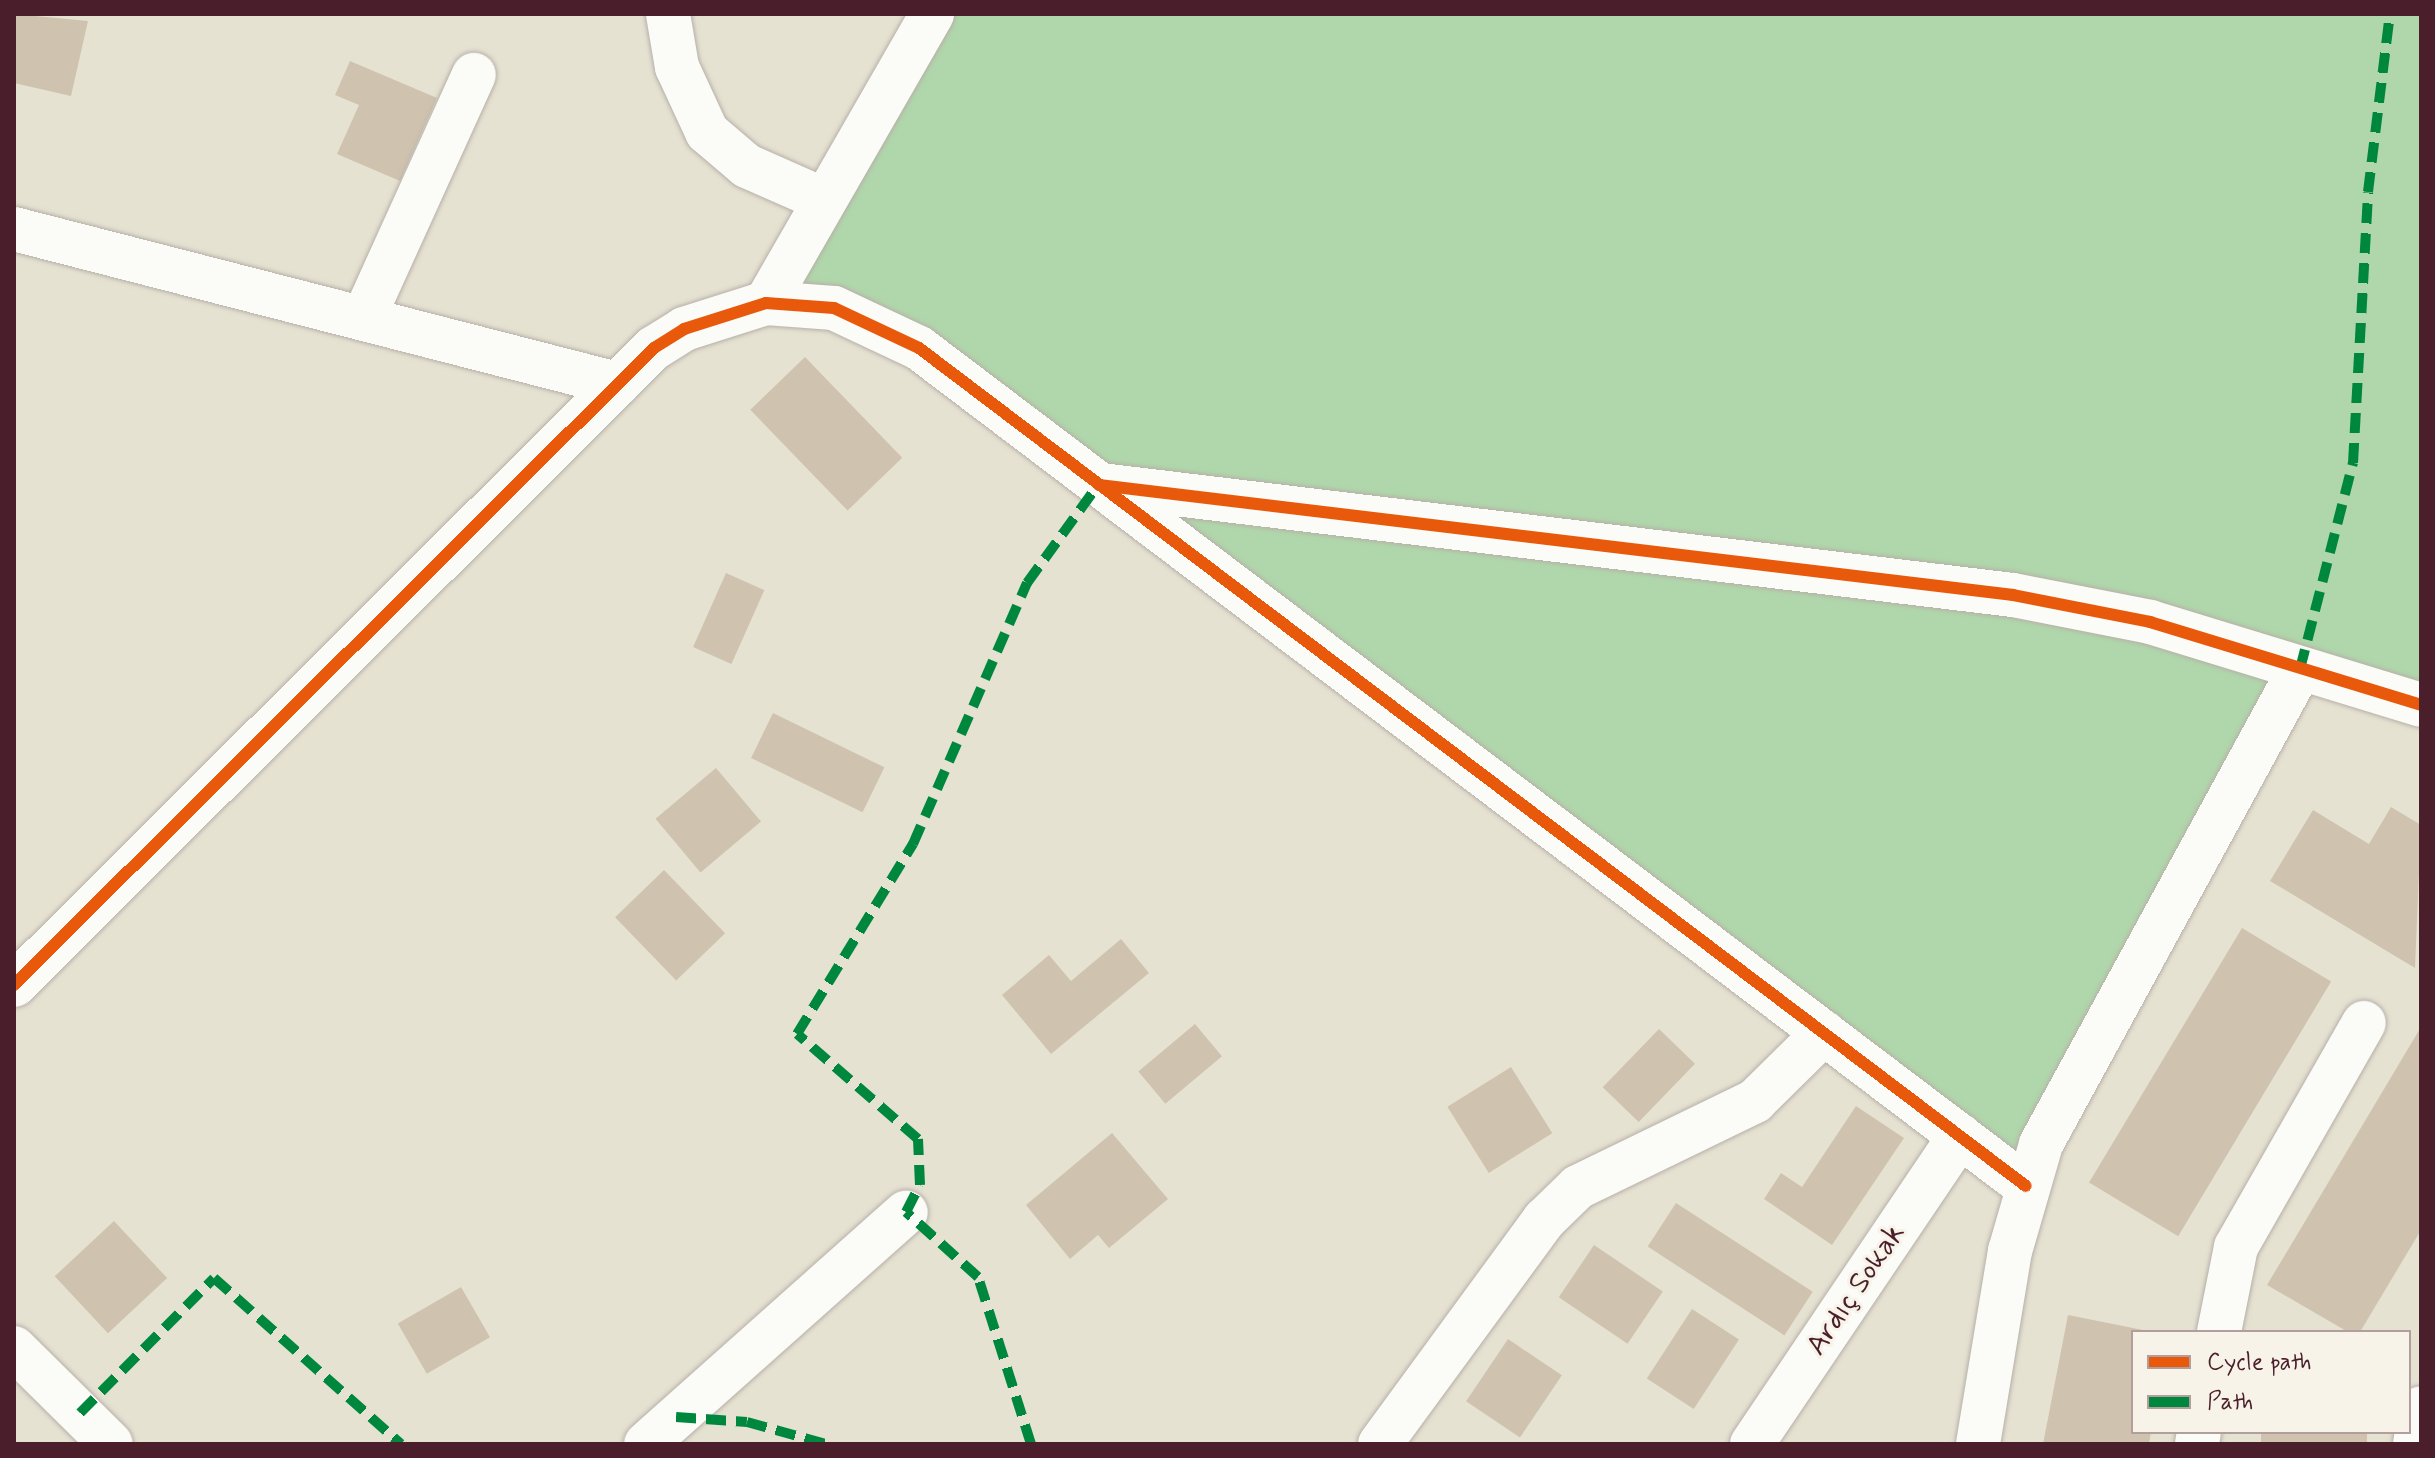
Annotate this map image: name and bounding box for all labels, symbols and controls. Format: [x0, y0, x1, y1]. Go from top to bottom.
street label: Ardıç Sokak [1799, 1217, 1913, 1363]
legend [2131, 1330, 2411, 1434]
text: Cycle path [2207, 1347, 2312, 1378]
text: Path [2207, 1387, 2253, 1418]

